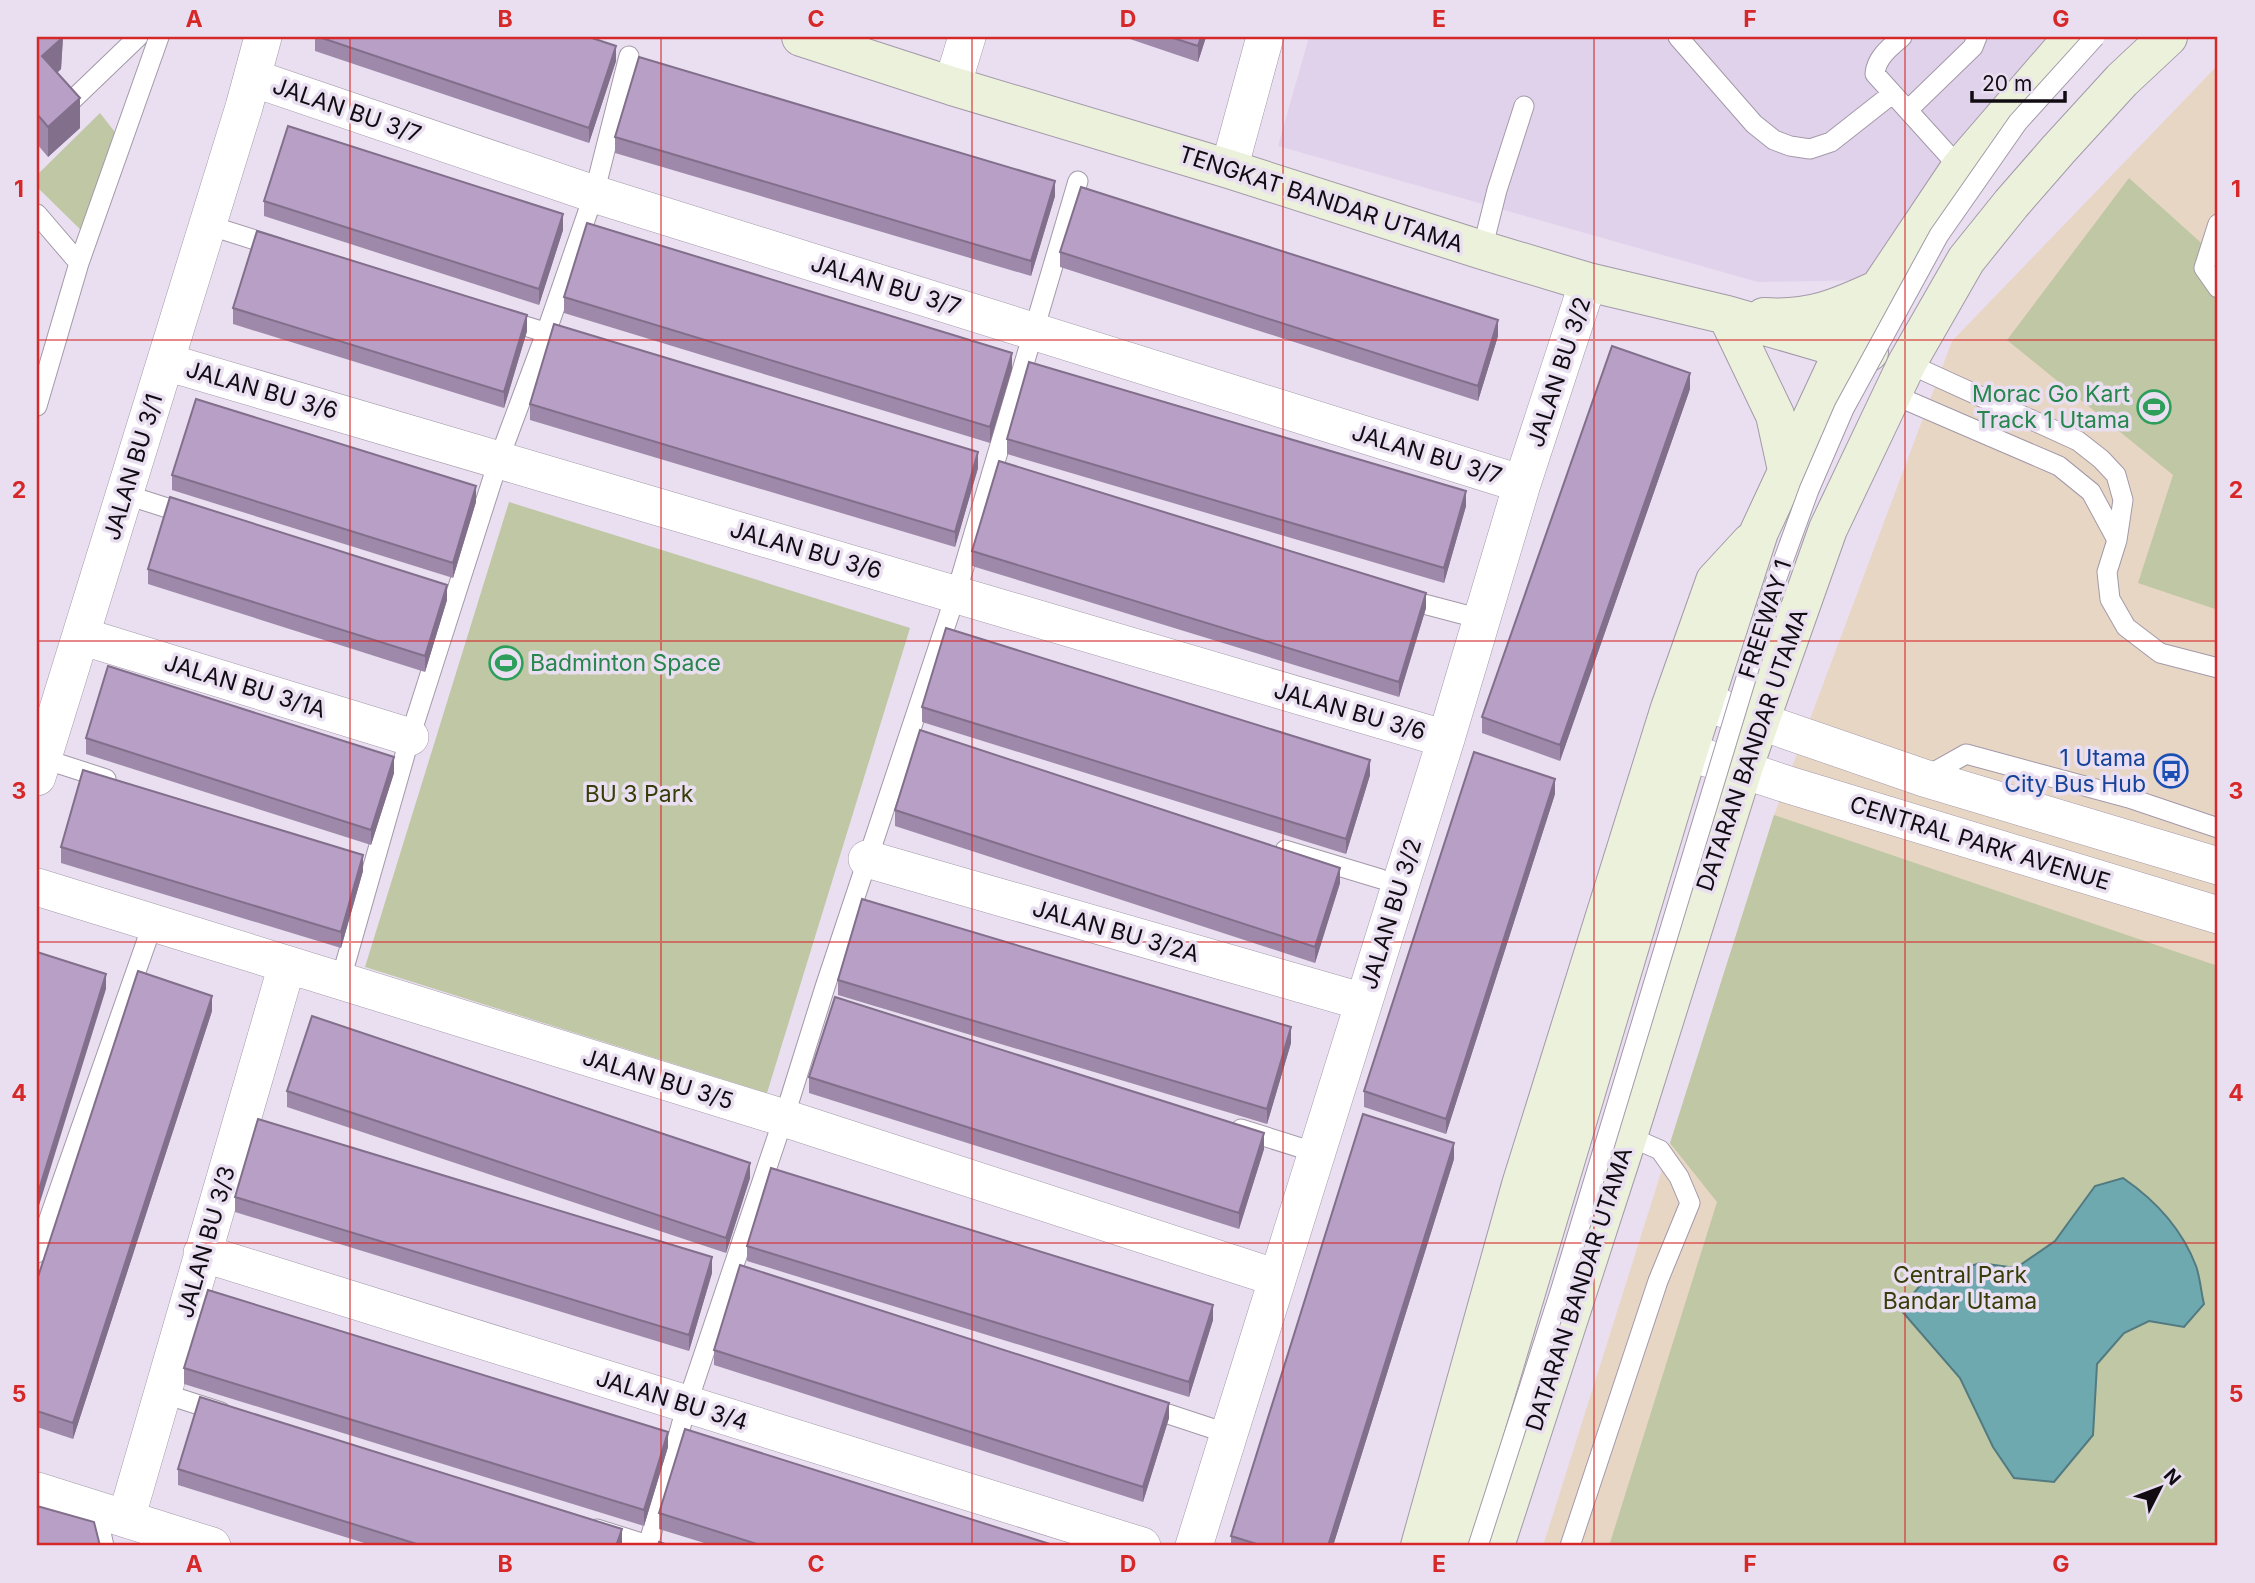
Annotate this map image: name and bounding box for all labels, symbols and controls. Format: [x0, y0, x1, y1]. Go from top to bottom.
text: A [185, 5, 203, 33]
text: B [497, 5, 513, 33]
text: C [807, 5, 825, 33]
text: D [1120, 5, 1136, 33]
text: E [1432, 5, 1446, 33]
text: F [1743, 5, 1757, 33]
text: G [2052, 5, 2070, 33]
scale bar [1972, 60, 2064, 104]
street label: JALAN BU 3/7 [269, 71, 425, 149]
text: 20 m [1982, 71, 2032, 96]
street label: TENGKAT BANDAR UTAMA [1175, 140, 1467, 258]
text: 1 [14, 175, 24, 203]
text: 1 [2231, 175, 2241, 203]
street label: JALAN BU 3/7 [808, 249, 964, 321]
street label: JALAN BU 3/2 [1522, 293, 1596, 451]
street label: JALAN BU 3/6 [183, 355, 341, 425]
place label: Morac Go Kart Track 1 Utama [1972, 380, 2130, 434]
sports icon: Morac Go Kart Track 1 Utama [2135, 388, 2173, 426]
street label: JALAN BU 3/1 [97, 390, 169, 544]
street label: JALAN BU 3/7 [1349, 418, 1505, 490]
text: 2 [12, 476, 26, 504]
text: 2 [2229, 476, 2243, 504]
street label: JALAN BU 3/6 [727, 515, 885, 585]
street label: FREEWAY 1 [1733, 556, 1797, 682]
street label: DATARAN BANDAR UTAMA [1690, 605, 1814, 895]
sports icon: Badminton Space [487, 644, 525, 682]
street label: JALAN BU 3/1A [161, 648, 329, 724]
place label: Badminton Space [530, 649, 721, 677]
street label: JALAN BU 3/6 [1271, 676, 1429, 746]
place label: 1 Utama City Bus Hub [2004, 744, 2146, 798]
bus stop icon: 1 Utama City Bus Hub [2152, 752, 2190, 790]
text: 3 [12, 777, 26, 805]
text: 3 [2229, 777, 2243, 805]
park label: BU 3 Park [585, 780, 694, 808]
street label: CENTRAL PARK AVENUE [1846, 790, 2114, 896]
street label: JALAN BU 3/2 [1355, 835, 1427, 993]
street label: JALAN BU 3/2A [1029, 894, 1203, 968]
street label: JALAN BU 3/5 [579, 1043, 737, 1115]
text: 4 [11, 1079, 27, 1107]
text: 4 [2228, 1079, 2244, 1107]
street label: DATARAN BANDAR UTAMA [1520, 1143, 1638, 1434]
street label: JALAN BU 3/3 [171, 1163, 241, 1321]
park label: Central Park Bandar Utama [1883, 1261, 2037, 1315]
street label: JALAN BU 3/4 [593, 1364, 751, 1436]
text: 5 [12, 1380, 26, 1408]
text: 5 [2229, 1380, 2243, 1408]
north arrow [2126, 1454, 2196, 1524]
text: N [2159, 1464, 2186, 1490]
text: A [185, 1550, 203, 1578]
text: B [497, 1550, 513, 1578]
text: C [807, 1550, 825, 1578]
text: D [1120, 1550, 1136, 1578]
text: E [1432, 1550, 1446, 1578]
text: F [1743, 1550, 1757, 1578]
text: G [2052, 1550, 2070, 1578]

